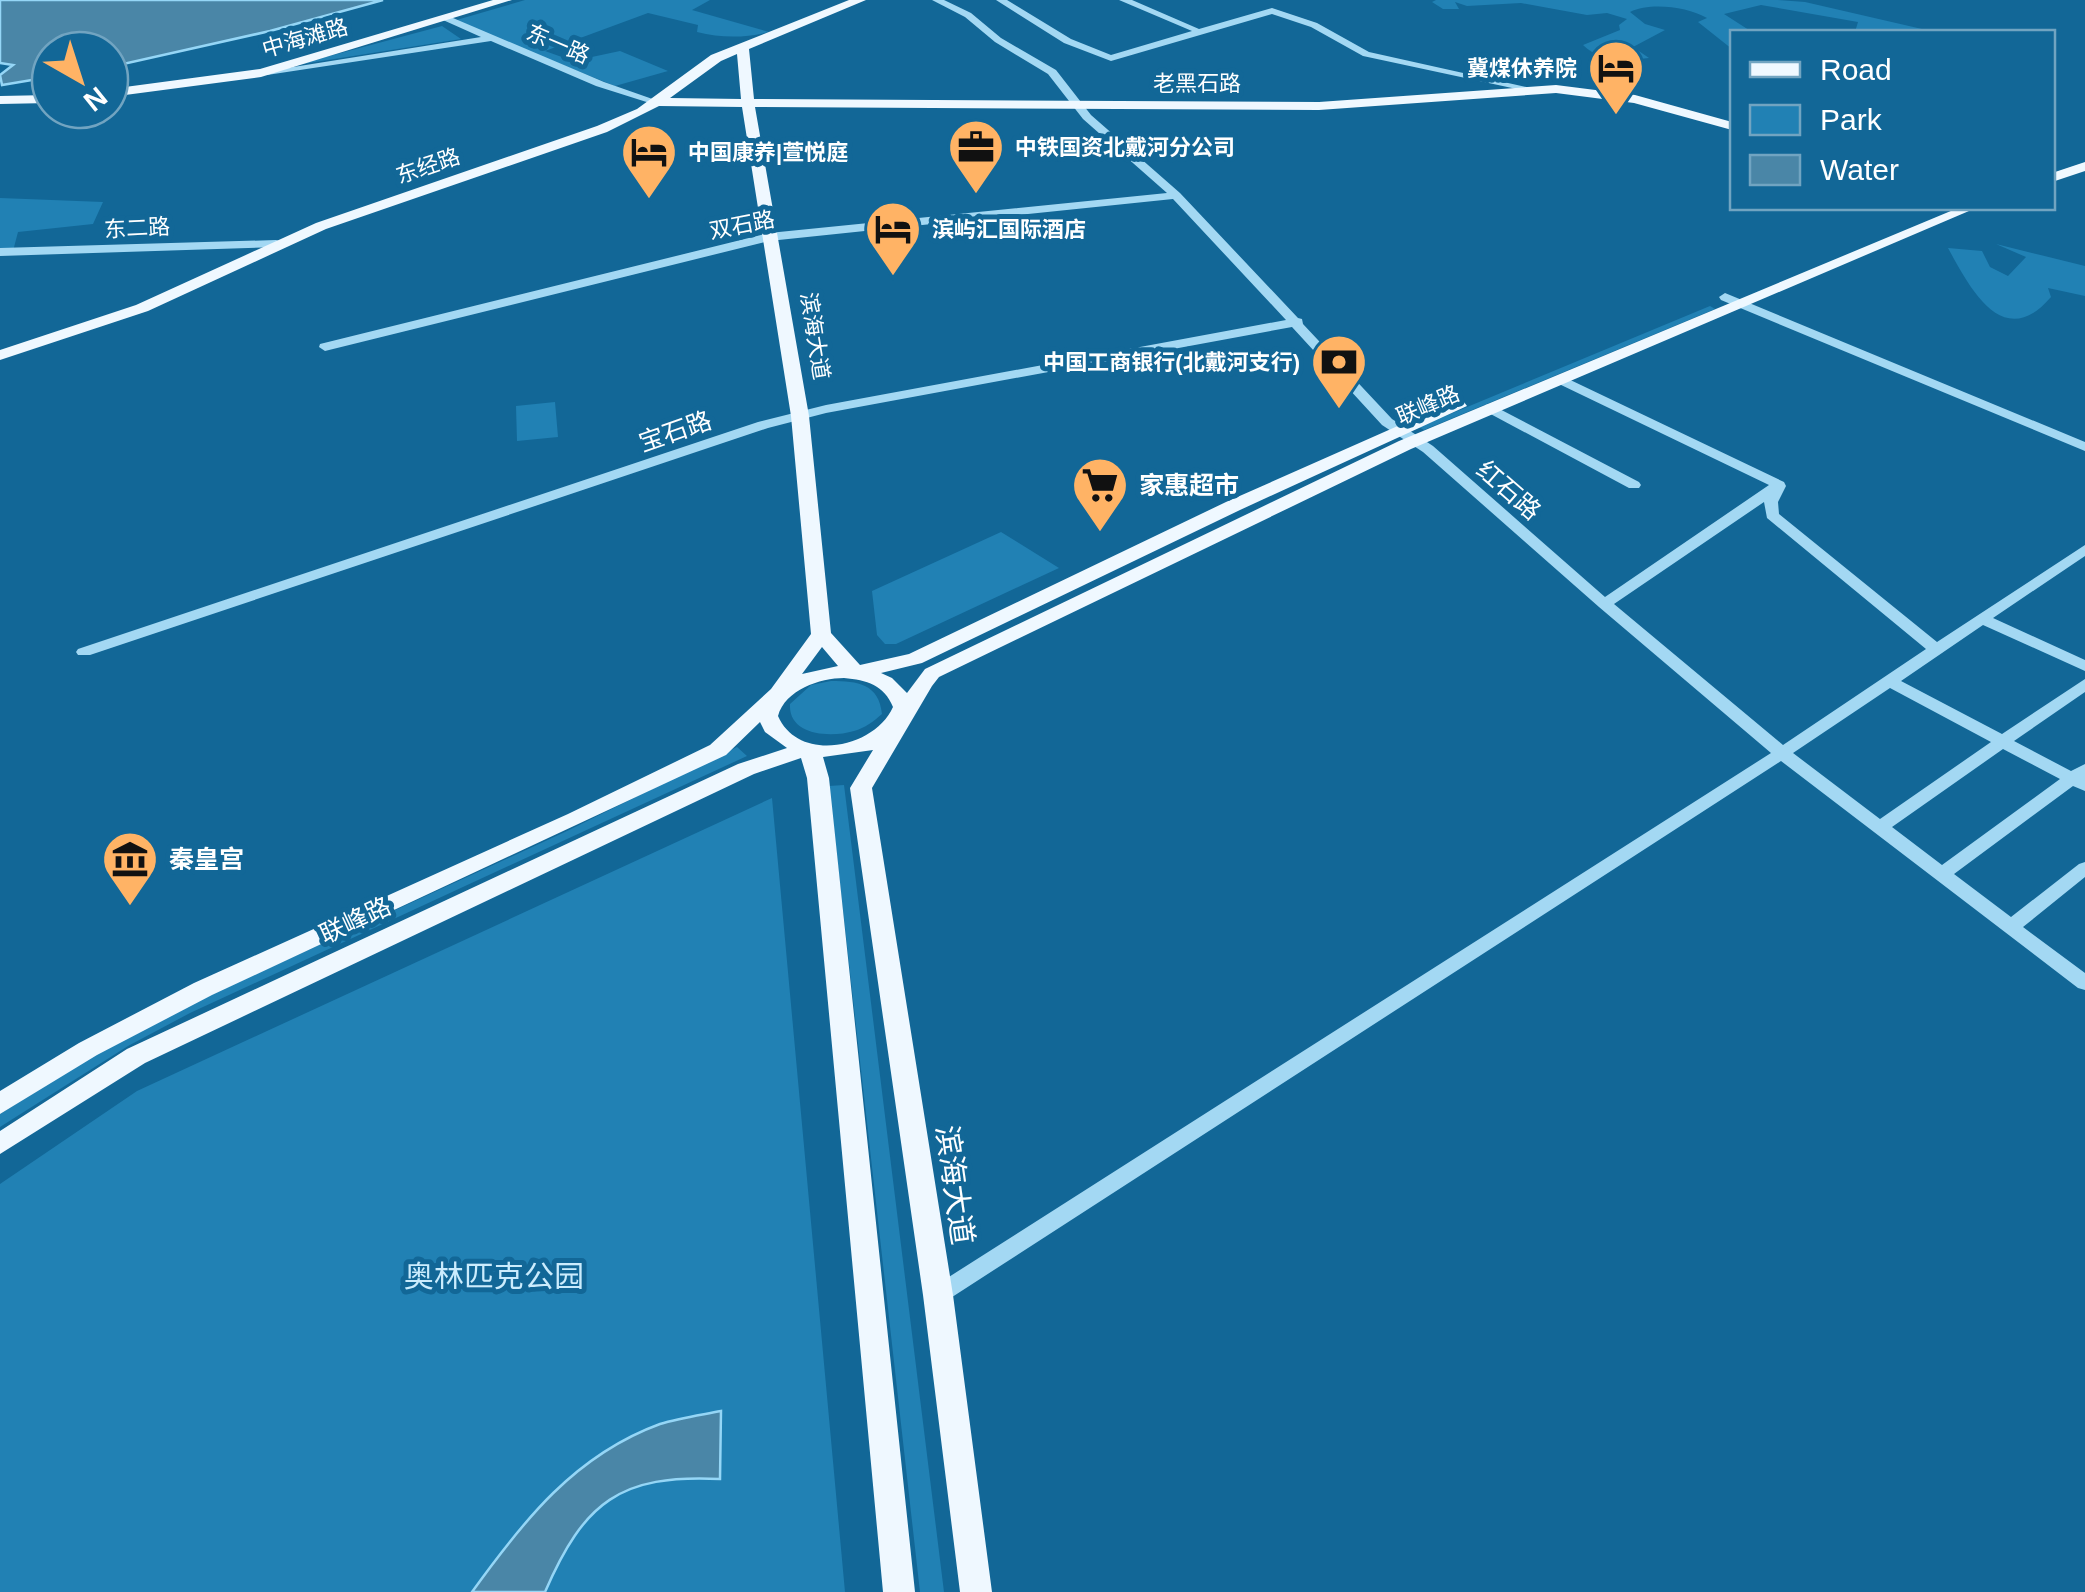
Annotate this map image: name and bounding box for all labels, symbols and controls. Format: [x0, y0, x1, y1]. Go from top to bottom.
street label: 中海滩路 [259, 14, 351, 62]
street label: 东一路 [523, 20, 593, 68]
north arrow [30, 30, 130, 130]
legend [1730, 30, 2055, 210]
hotel icon: 冀煤休养院 [1586, 38, 1646, 117]
text: Road [1820, 53, 1892, 86]
place label: 冀煤休养院 [1467, 56, 1577, 81]
street label: 老黑石路 [1153, 71, 1241, 96]
text: N [78, 81, 113, 117]
text: Park [1820, 103, 1883, 136]
office icon: 中铁国资北戴河分公司 [946, 117, 1006, 196]
hotel icon: 中国康养|萱悦庭 [619, 122, 679, 201]
place label: 中铁国资北戴河分公司 [1015, 135, 1235, 160]
place label: 中国康养|萱悦庭 [688, 140, 848, 165]
street label: 东经路 [393, 143, 463, 189]
text: Water [1820, 153, 1899, 186]
hotel icon: 滨屿汇国际酒店 [863, 199, 923, 278]
street label: 双石路 [707, 206, 777, 244]
street label: 东二路 [103, 214, 171, 242]
place label: 滨屿汇国际酒店 [932, 217, 1086, 242]
street label: 滨海大道 [796, 291, 834, 381]
bank icon: 中国工商银行(北戴河支行) [1309, 332, 1369, 411]
place label: 中国工商银行(北戴河支行) [1043, 350, 1300, 375]
street label: 联峰路 [1393, 381, 1463, 429]
street label: 宝石路 [635, 406, 715, 456]
supermarket icon: 家惠超市 [1070, 455, 1130, 534]
street label: 红石路 [1472, 455, 1546, 525]
place label: 家惠超市 [1139, 471, 1239, 499]
museum icon: 秦皇宫 [100, 829, 160, 908]
place label: 秦皇宫 [169, 845, 244, 873]
street label: 联峰路 [315, 891, 395, 949]
street label: 滨海大道 [930, 1123, 980, 1247]
park label: 奥林匹克公园 [404, 1260, 584, 1293]

